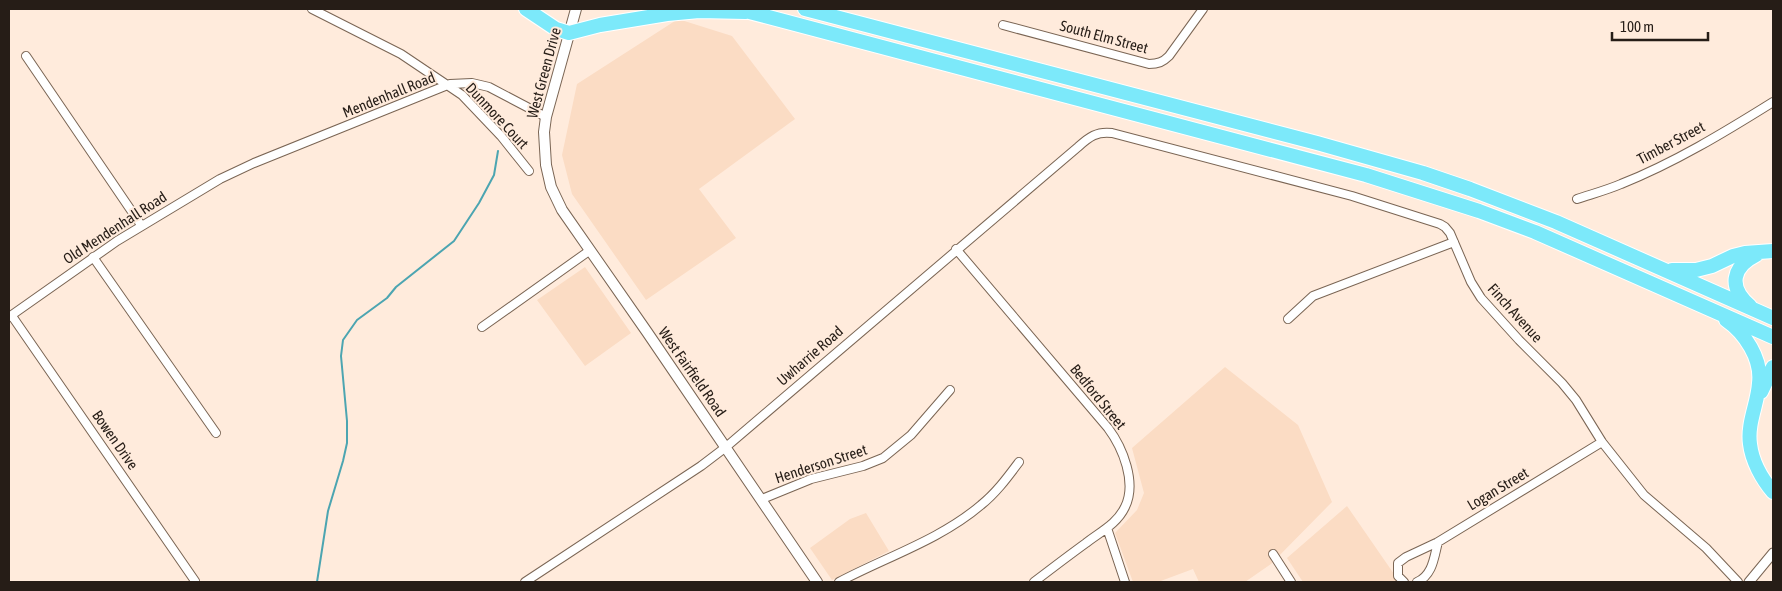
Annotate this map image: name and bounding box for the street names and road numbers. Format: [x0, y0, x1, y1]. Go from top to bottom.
street label: South Elm Street [1058, 17, 1150, 56]
street label: West Green Drive [523, 25, 564, 120]
street label: Mendenhall Road [340, 68, 438, 121]
street label: Dunmore Court [463, 79, 532, 152]
street label: Timber Street [1634, 118, 1707, 167]
street label: Old Mendenhall Road [60, 188, 170, 267]
street label: Finch Avenue [1485, 280, 1546, 346]
street label: Uwharrie Road [773, 322, 846, 389]
street label: West Fairfield Road [655, 324, 730, 420]
street label: Bedford Street [1067, 361, 1130, 433]
street label: Bowen Drive [89, 407, 142, 473]
street label: Henderson Street [773, 441, 869, 486]
street label: Logan Street [1464, 464, 1531, 513]

